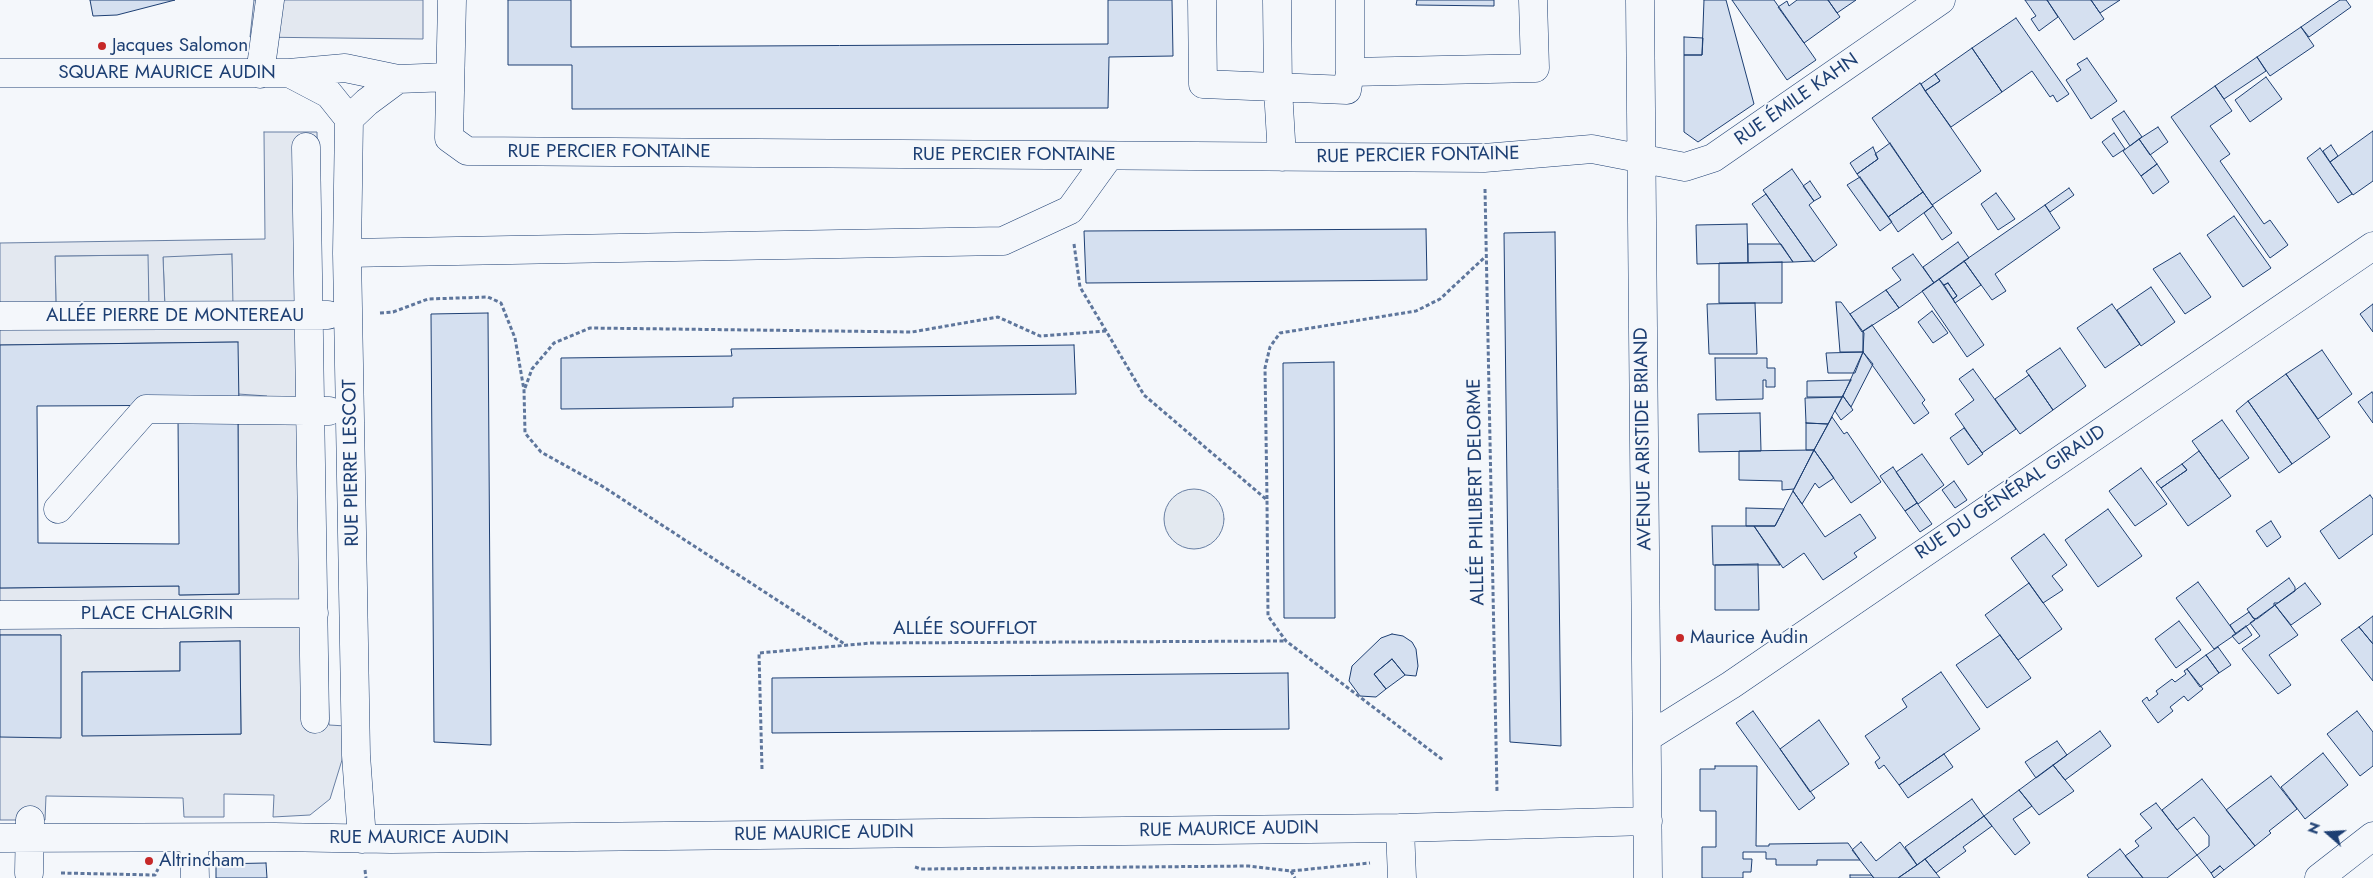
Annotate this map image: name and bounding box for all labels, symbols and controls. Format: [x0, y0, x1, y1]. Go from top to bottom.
place label: Jacques Salomon [112, 35, 248, 57]
marker: Jacques Salomon [96, 40, 108, 52]
street label: RUE ÉMILE KAHN [1731, 49, 1863, 151]
street label: SQUARE MAURICE AUDIN [58, 62, 276, 84]
street label: RUE PERCIER FONTAINE [507, 141, 711, 163]
street label: RUE PERCIER FONTAINE [1316, 143, 1520, 169]
street label: RUE PERCIER FONTAINE [912, 144, 1116, 166]
street label: ALLÉE PIERRE DE MONTEREAU [46, 305, 304, 327]
street label: AVENUE ARISTIDE BRIAND [1631, 327, 1657, 551]
street label: ALLÉE PHILIBERT DELORME [1464, 378, 1490, 606]
street label: RUE PIERRE LESCOT [339, 379, 365, 547]
street label: RUE DU GÉNÉRAL GIRAUD [1912, 421, 2110, 565]
street label: PLACE CHALGRIN [81, 603, 233, 625]
street label: ALLÉE SOUFFLOT [893, 618, 1037, 640]
place label: Maurice Audin [1690, 627, 1808, 649]
marker: Maurice Audin [1674, 632, 1686, 644]
north arrow [2303, 808, 2353, 858]
street label: RUE MAURICE AUDIN [1139, 817, 1319, 843]
text: N [2303, 820, 2325, 837]
street label: RUE MAURICE AUDIN [734, 821, 914, 847]
street label: RUE MAURICE AUDIN [329, 827, 509, 849]
place label: Altrincham [159, 850, 245, 872]
marker: Altrincham [143, 855, 155, 867]

